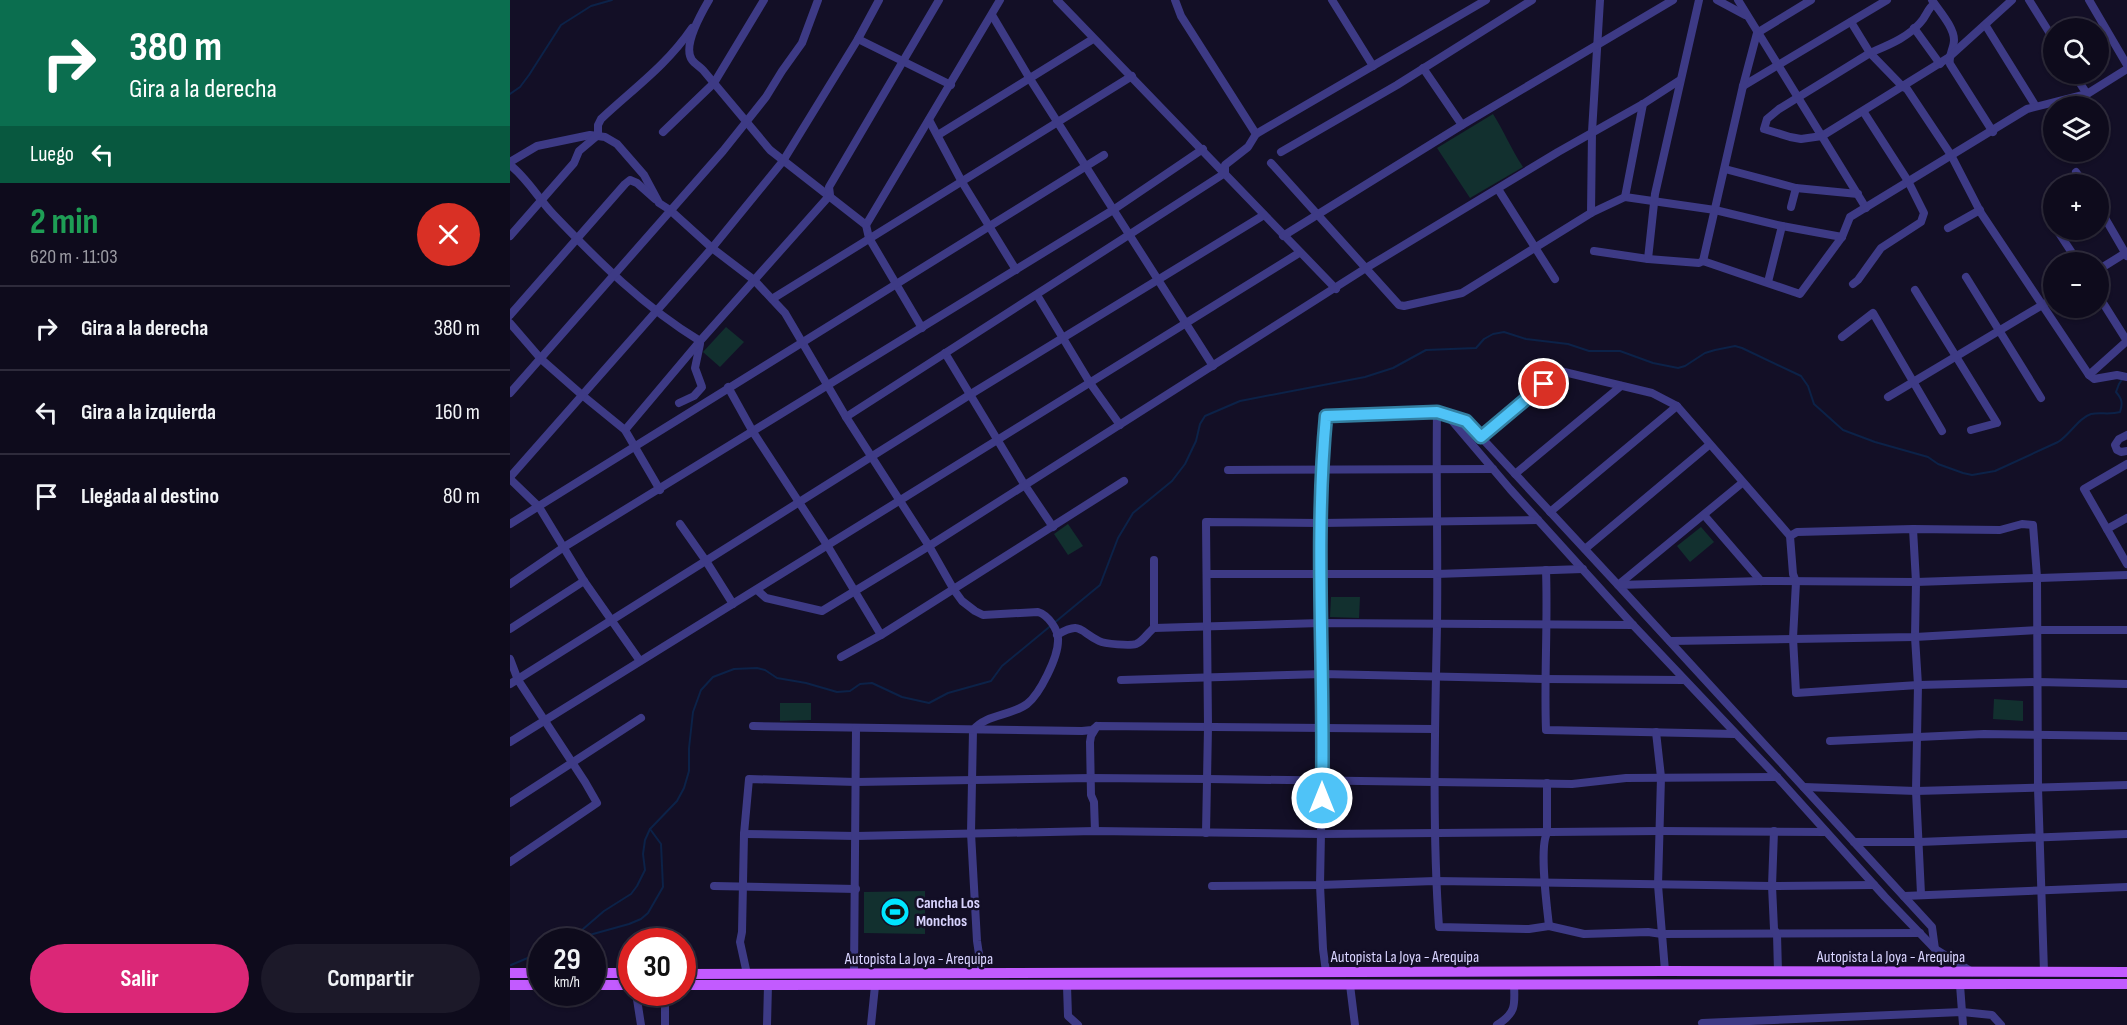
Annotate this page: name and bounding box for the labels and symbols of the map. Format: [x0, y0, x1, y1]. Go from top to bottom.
pin [1518, 358, 1569, 409]
position arrow [1290, 766, 1354, 830]
place label: Cancha Los Monchos [916, 894, 980, 931]
sports icon: Cancha Los Monchos [879, 896, 911, 928]
speed limit sign: 30 [618, 928, 696, 1006]
street label: Autopista La Joya - Arequipa [1330, 948, 1479, 967]
street label: Autopista La Joya - Arequipa [1816, 948, 1965, 967]
street label: Autopista La Joya - Arequipa [844, 950, 993, 969]

